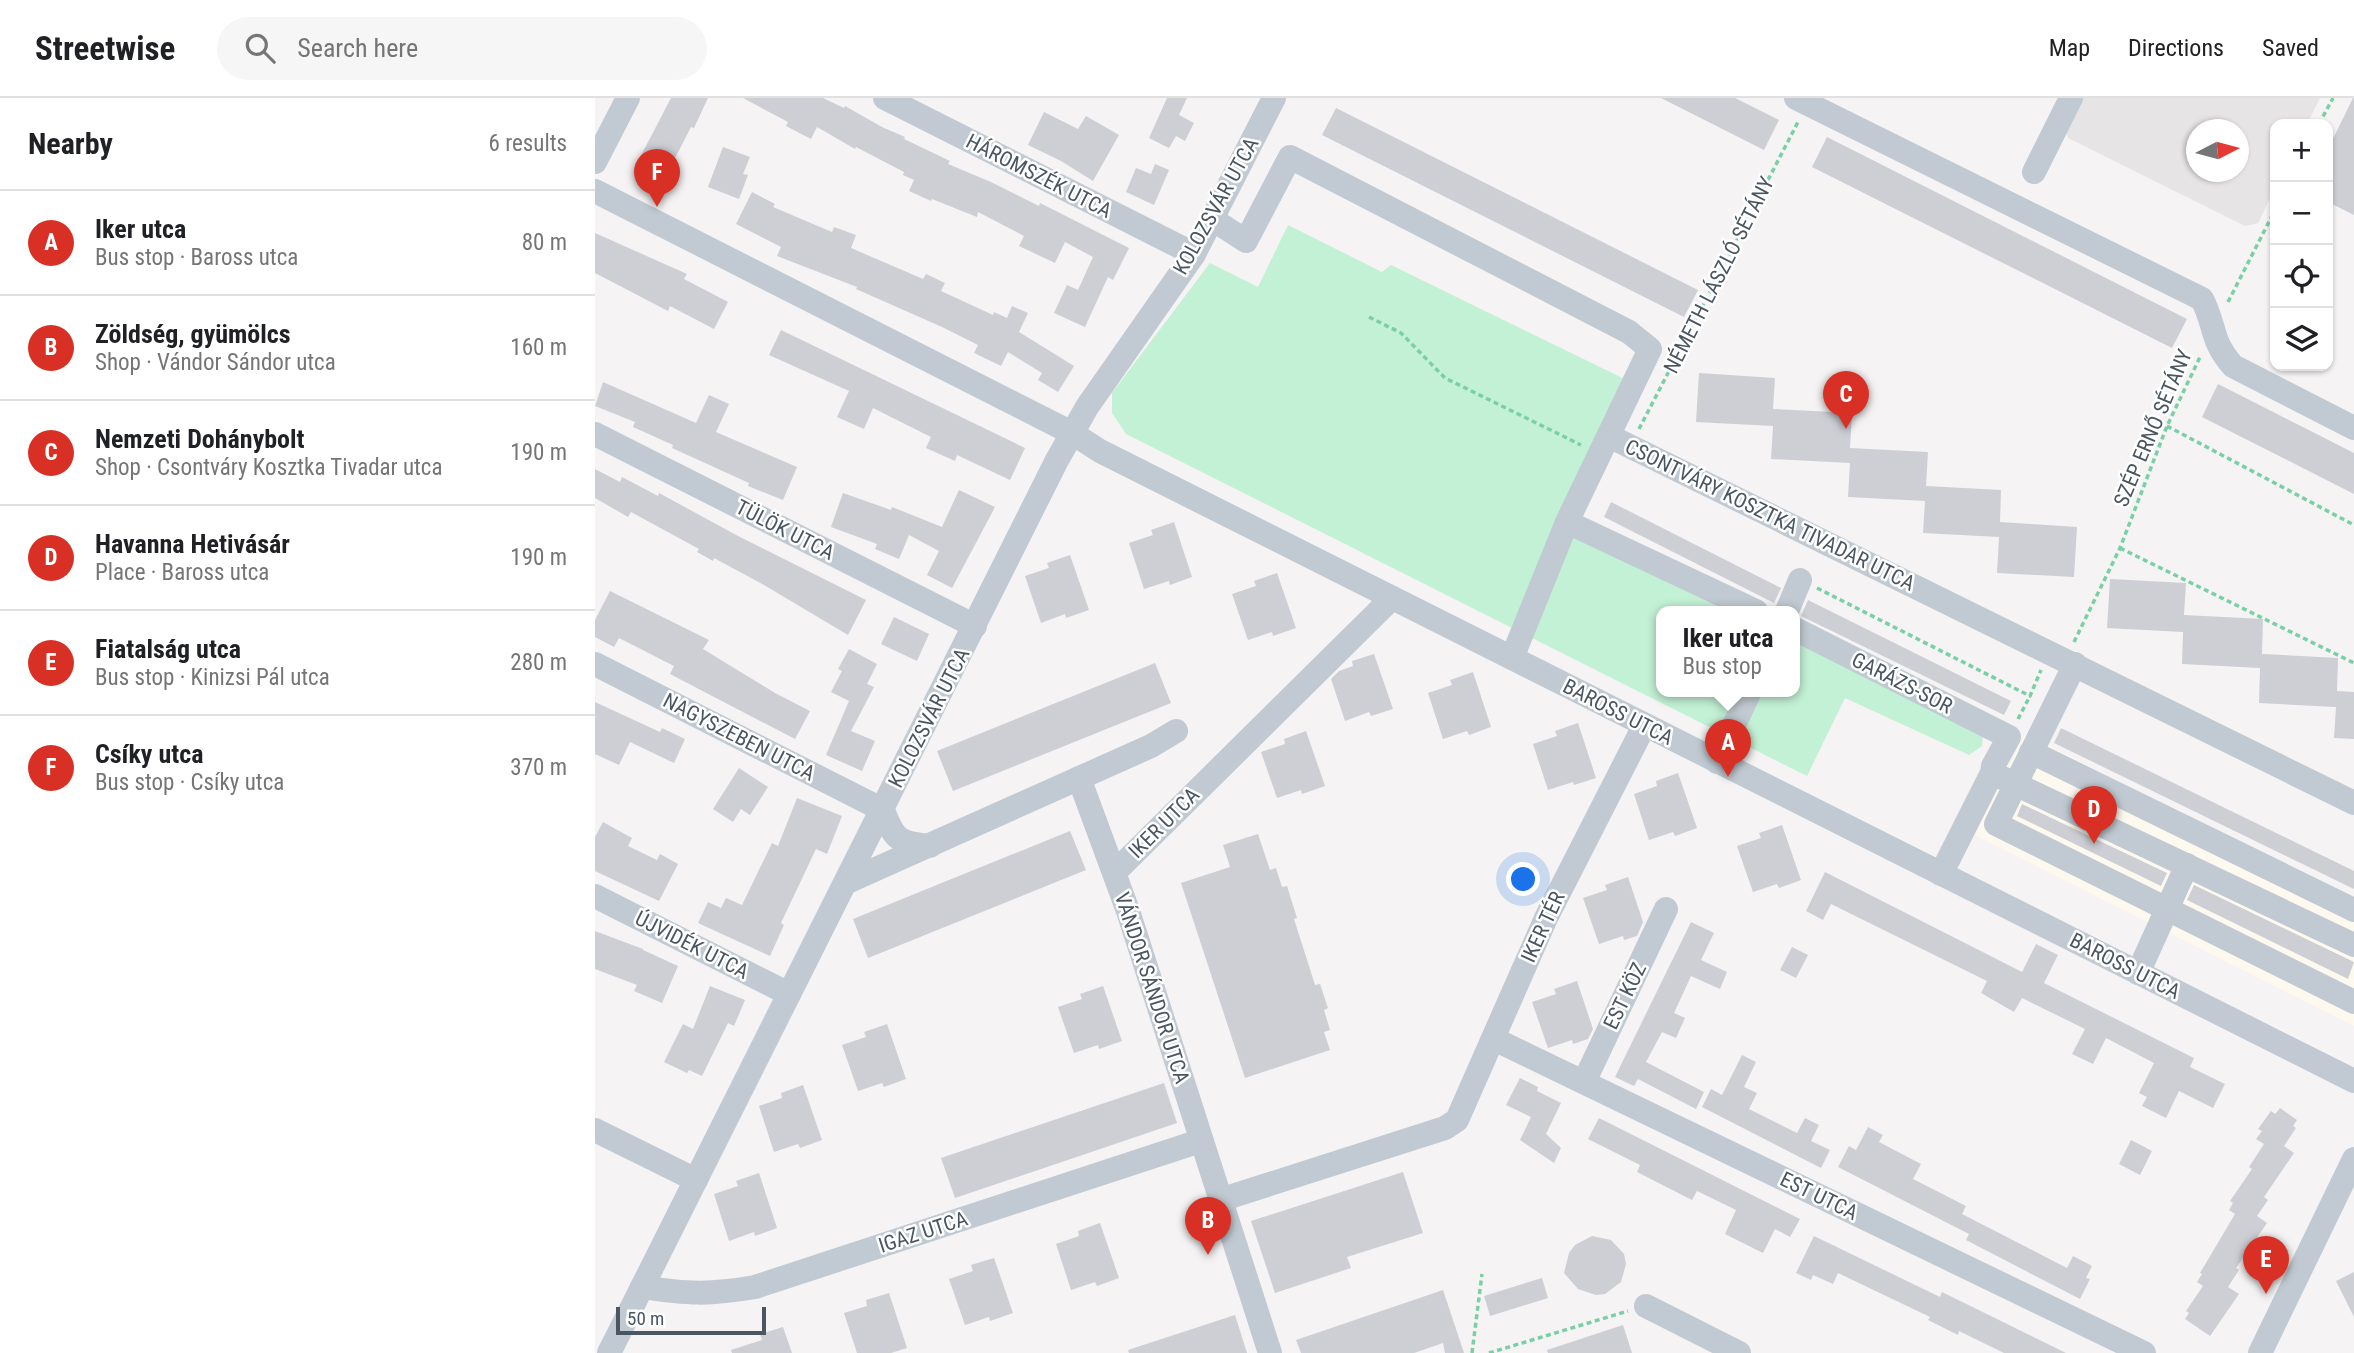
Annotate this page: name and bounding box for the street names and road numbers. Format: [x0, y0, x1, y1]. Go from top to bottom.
street label: HÁROMSZÉK UTCA [962, 129, 1116, 223]
street label: KOLOZSVÁR UTCA [1168, 133, 1264, 279]
street label: NÉMETH LÁSZLÓ SÉTÁNY [1659, 173, 1779, 377]
street label: SZÉP ERNŐ SÉTÁNY [2109, 346, 2197, 510]
street label: CSONTVÁRY KOSZTKA TIVADAR UTCA [1621, 434, 1919, 596]
street label: TÜLÖK UTCA [732, 495, 838, 565]
street label: KOLOZSVÁR UTCA [884, 644, 974, 792]
street label: GARÁZS-SOR [1848, 647, 1956, 719]
street label: BAROSS UTCA [1559, 674, 1677, 750]
street label: NAGYSZEBEN UTCA [659, 688, 819, 786]
street label: IKER UTCA [1124, 783, 1204, 863]
street label: IKER TÉR [1516, 888, 1570, 966]
street label: VÁNDOR SÁNDOR UTCA [1110, 889, 1194, 1087]
street label: ÚJVIDÉK UTCA [631, 906, 753, 984]
street label: BAROSS UTCA [2066, 928, 2184, 1004]
street label: EST KÖZ [1599, 959, 1651, 1033]
street label: EST UTCA [1776, 1167, 1862, 1225]
street label: IGAZ UTCA [876, 1206, 970, 1258]

